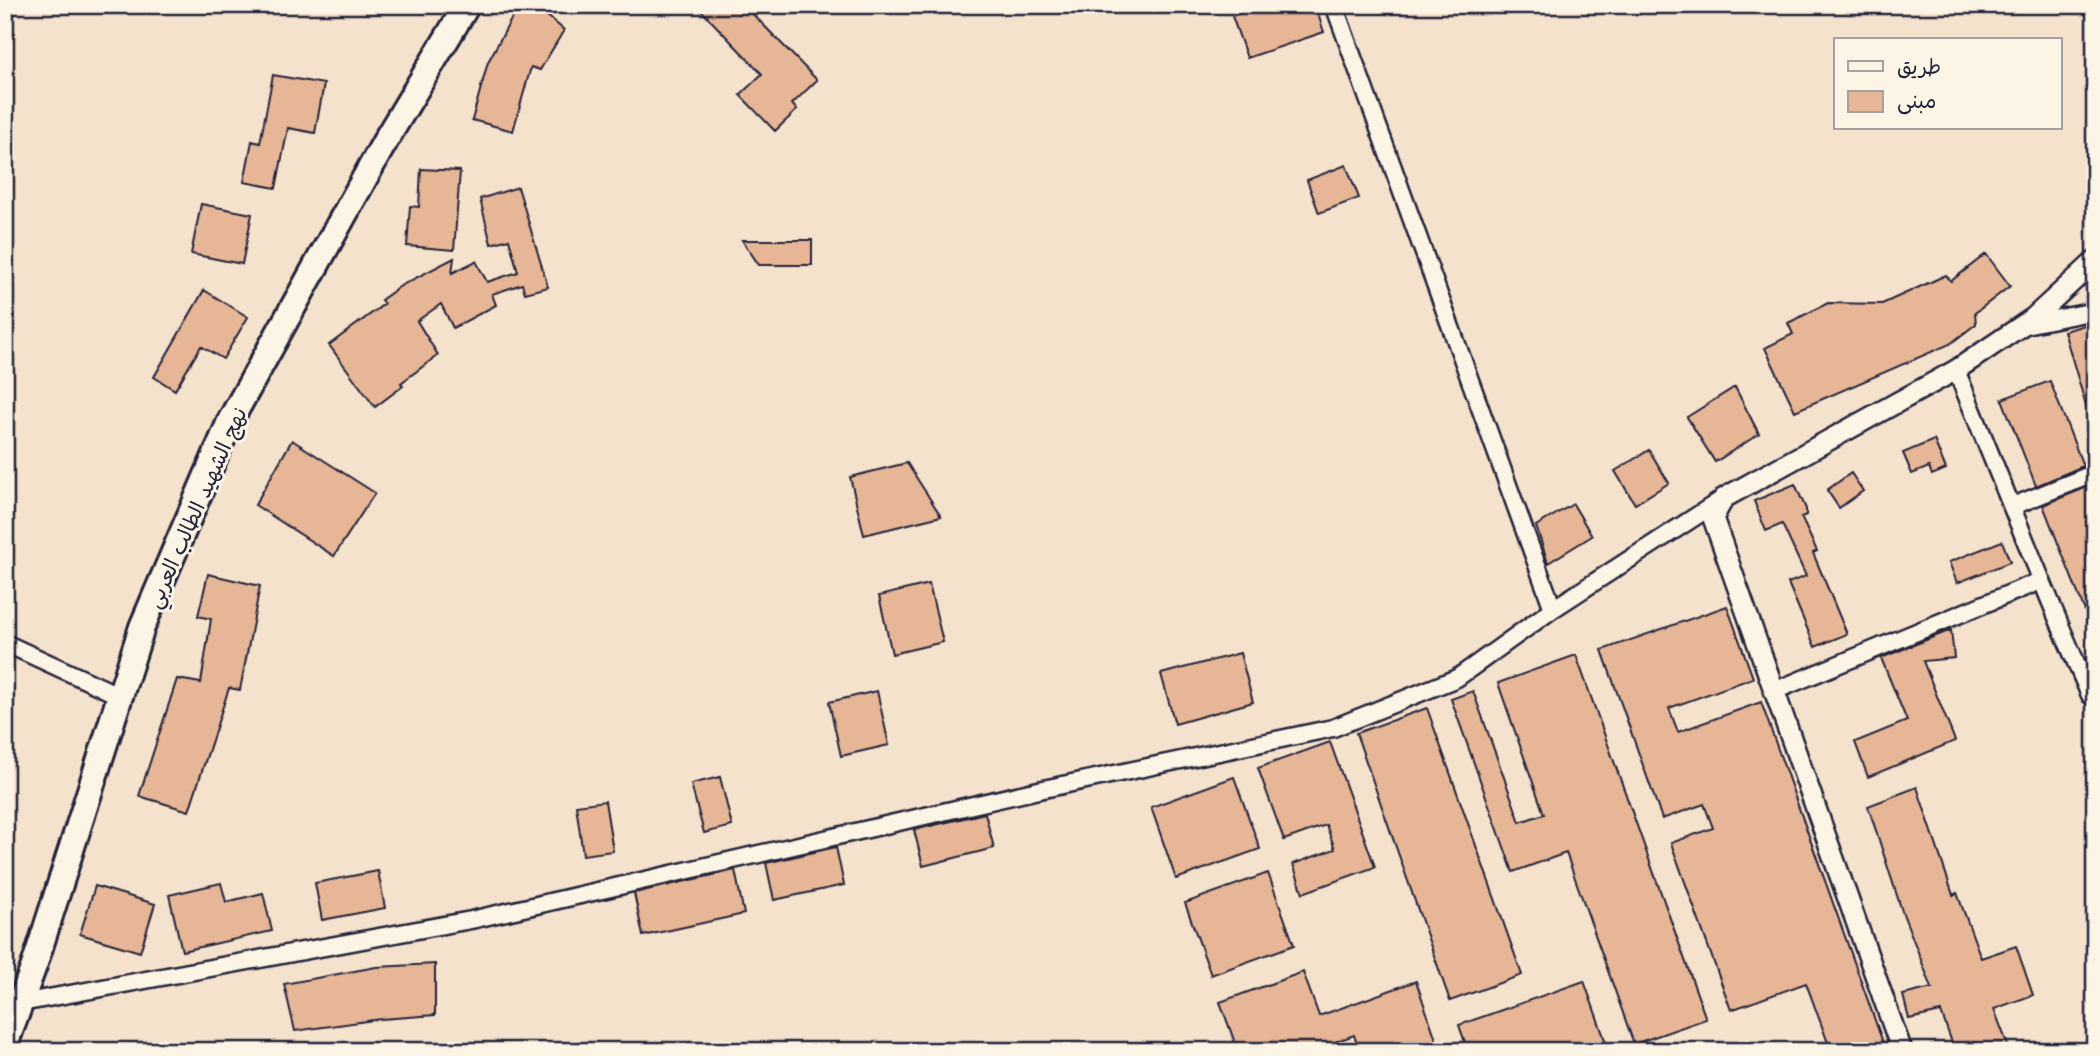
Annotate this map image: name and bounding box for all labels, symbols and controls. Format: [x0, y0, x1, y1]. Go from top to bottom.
legend [1834, 38, 2062, 130]
text: طريق [1897, 49, 1941, 81]
text: مبنى [1897, 83, 1936, 115]
street label: نهج الشهيد الطالب العربي [136, 401, 258, 615]

